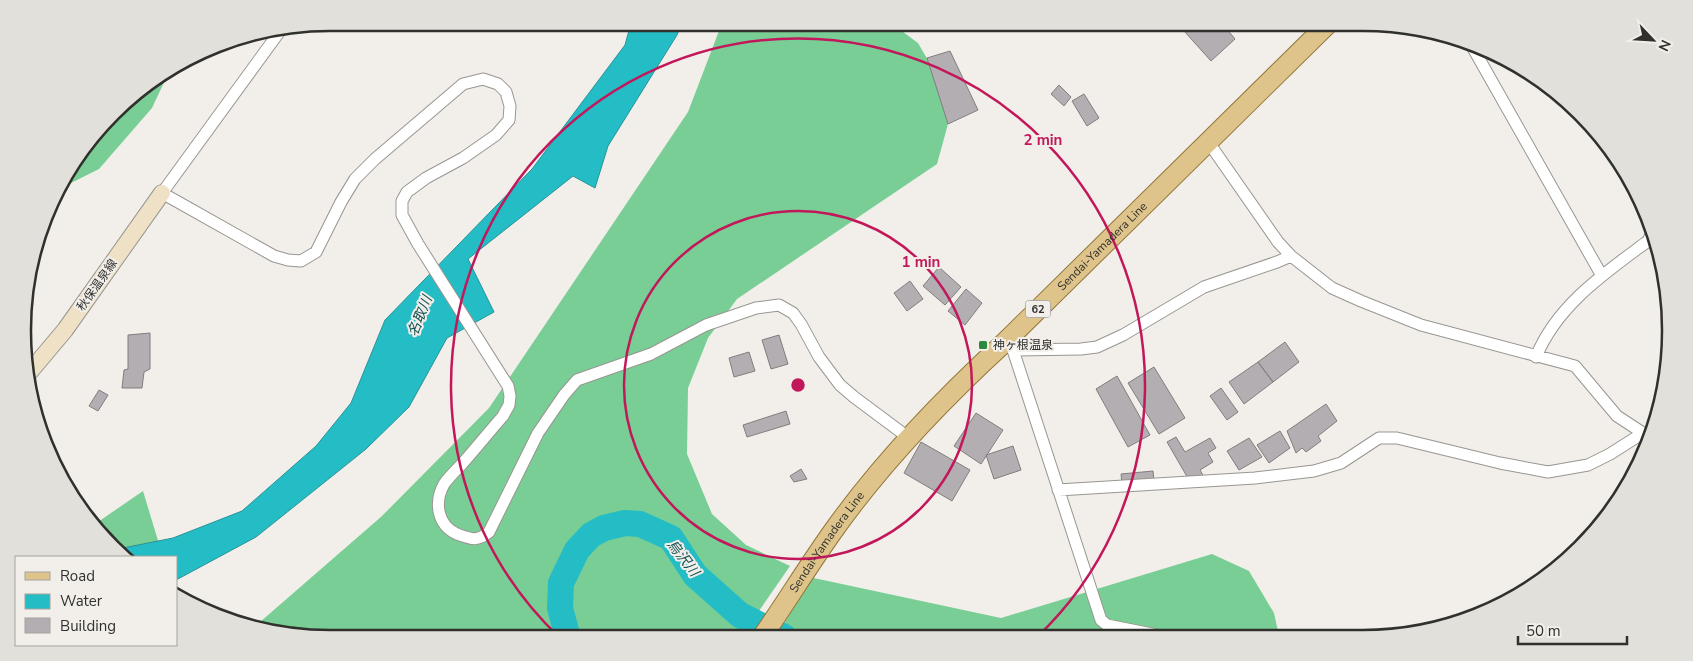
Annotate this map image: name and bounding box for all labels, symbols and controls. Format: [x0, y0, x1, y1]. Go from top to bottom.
north arrow [1628, 15, 1678, 65]
text: N [1654, 37, 1675, 54]
text: 2 min [1024, 130, 1062, 150]
street label: Sendai-Yamadera Line [1054, 198, 1151, 294]
text: 1 min [902, 252, 940, 272]
street label: 秋保温泉線 [73, 256, 121, 314]
water label: 名取川 [403, 291, 437, 339]
road number: 62 [1026, 300, 1050, 318]
place label: 神ヶ根温泉 [993, 337, 1053, 353]
marker: 神ヶ根温泉 [977, 339, 989, 351]
centre of rings [789, 376, 807, 394]
street label: Sendai-Yamadera Line [786, 488, 868, 596]
water label: 烏沢川 [663, 536, 705, 582]
legend [15, 556, 178, 646]
text: Road [60, 566, 95, 586]
text: Water [60, 591, 103, 611]
scale bar [1518, 614, 1627, 646]
text: Building [60, 616, 116, 636]
text: 50 m [1526, 621, 1561, 641]

